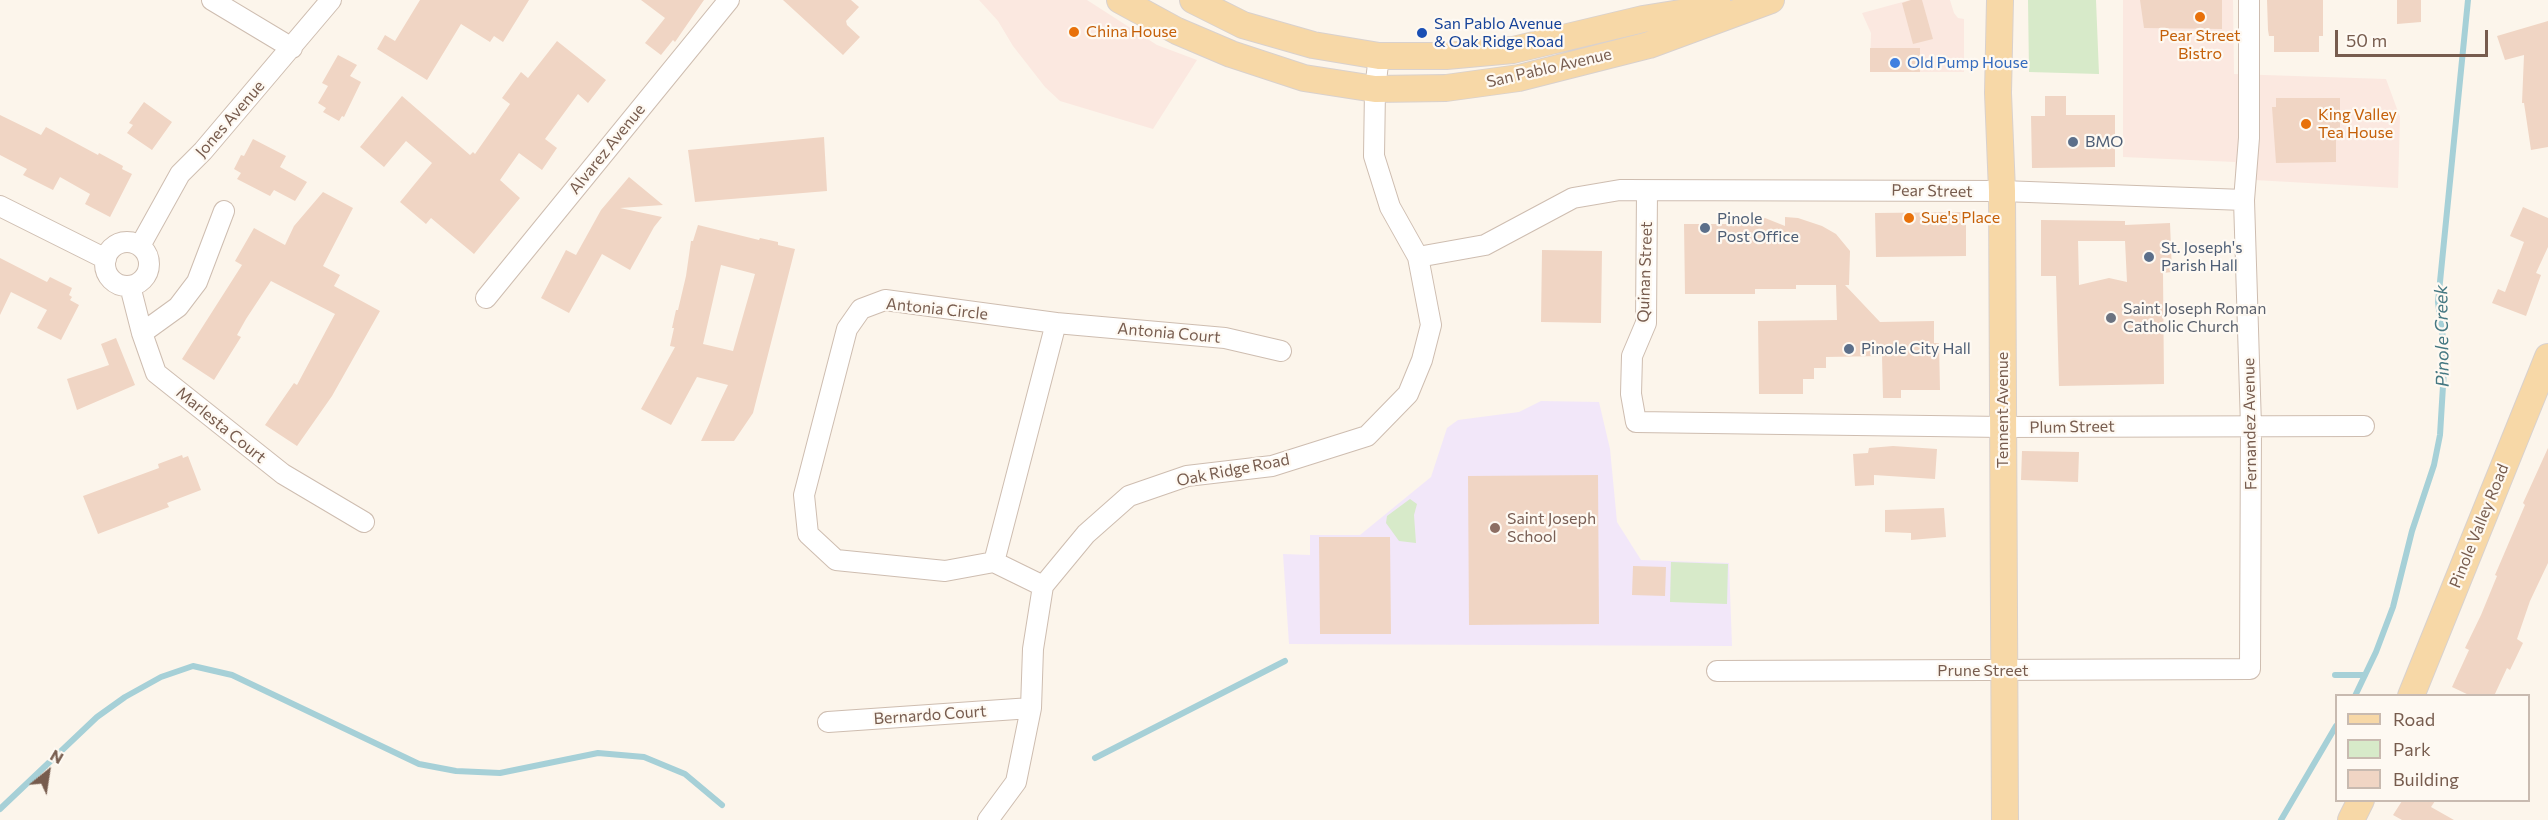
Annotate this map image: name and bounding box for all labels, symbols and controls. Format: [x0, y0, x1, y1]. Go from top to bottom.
marker: Pear Street Bistro [2193, 10, 2207, 24]
place label: San Pablo Avenue & Oak Ridge Road [1434, 14, 1563, 52]
scale bar [2338, 18, 2491, 56]
place label: China House [1086, 22, 1177, 42]
marker: China House [1067, 25, 1081, 39]
marker: San Pablo Avenue & Oak Ridge Road [1415, 26, 1429, 40]
place label: Pear Street Bistro [2159, 26, 2241, 64]
text: 50 m [2346, 29, 2387, 51]
street label: San Pablo Avenue [1485, 44, 1613, 92]
place label: Old Pump House [1907, 53, 2028, 73]
marker: Old Pump House [1888, 56, 1902, 70]
street label: Jones Avenue [191, 77, 269, 161]
street label: Alvarez Avenue [565, 100, 649, 198]
place label: King Valley Tea House [2318, 105, 2397, 143]
marker: King Valley Tea House [2299, 117, 2313, 131]
place label: BMO [2085, 132, 2123, 152]
marker: BMO [2066, 135, 2080, 149]
street label: Pear Street [1891, 181, 1973, 201]
place label: Sue's Place [1921, 208, 2000, 228]
place label: Pinole Post Office [1717, 209, 1799, 247]
marker: Sue's Place [1902, 211, 1916, 225]
street label: Quinan Street [1634, 221, 1656, 323]
marker: Pinole Post Office [1698, 221, 1712, 235]
place label: St. Joseph's Parish Hall [2161, 238, 2243, 276]
marker: St. Joseph's Parish Hall [2142, 250, 2156, 264]
water label: Pinole Creek [2430, 285, 2454, 387]
street label: Antonia Circle [885, 294, 989, 324]
place label: Saint Joseph Roman Catholic Church [2123, 299, 2266, 337]
marker: Saint Joseph Roman Catholic Church [2104, 311, 2118, 325]
street label: Antonia Court [1117, 319, 1221, 347]
place label: Pinole City Hall [1861, 339, 1971, 359]
marker: Pinole City Hall [1842, 342, 1856, 356]
street label: Tennent Avenue [1993, 352, 2013, 468]
street label: Fernandez Avenue [2239, 358, 2261, 490]
street label: Marlesta Court [172, 383, 270, 467]
street label: Plum Street [2029, 417, 2115, 437]
street label: Oak Ridge Road [1175, 450, 1291, 490]
street label: Pinole Valley Road [2445, 461, 2513, 591]
place label: Saint Joseph School [1507, 509, 1596, 547]
marker: Saint Joseph School [1488, 521, 1502, 535]
street label: Prune Street [1937, 661, 2029, 681]
legend [2335, 694, 2530, 802]
street label: Bernardo Court [873, 701, 987, 729]
text: Road [2393, 708, 2435, 730]
text: Park [2393, 738, 2431, 760]
north arrow [18, 742, 78, 802]
text: N [47, 745, 67, 767]
text: Building [2393, 768, 2459, 790]

